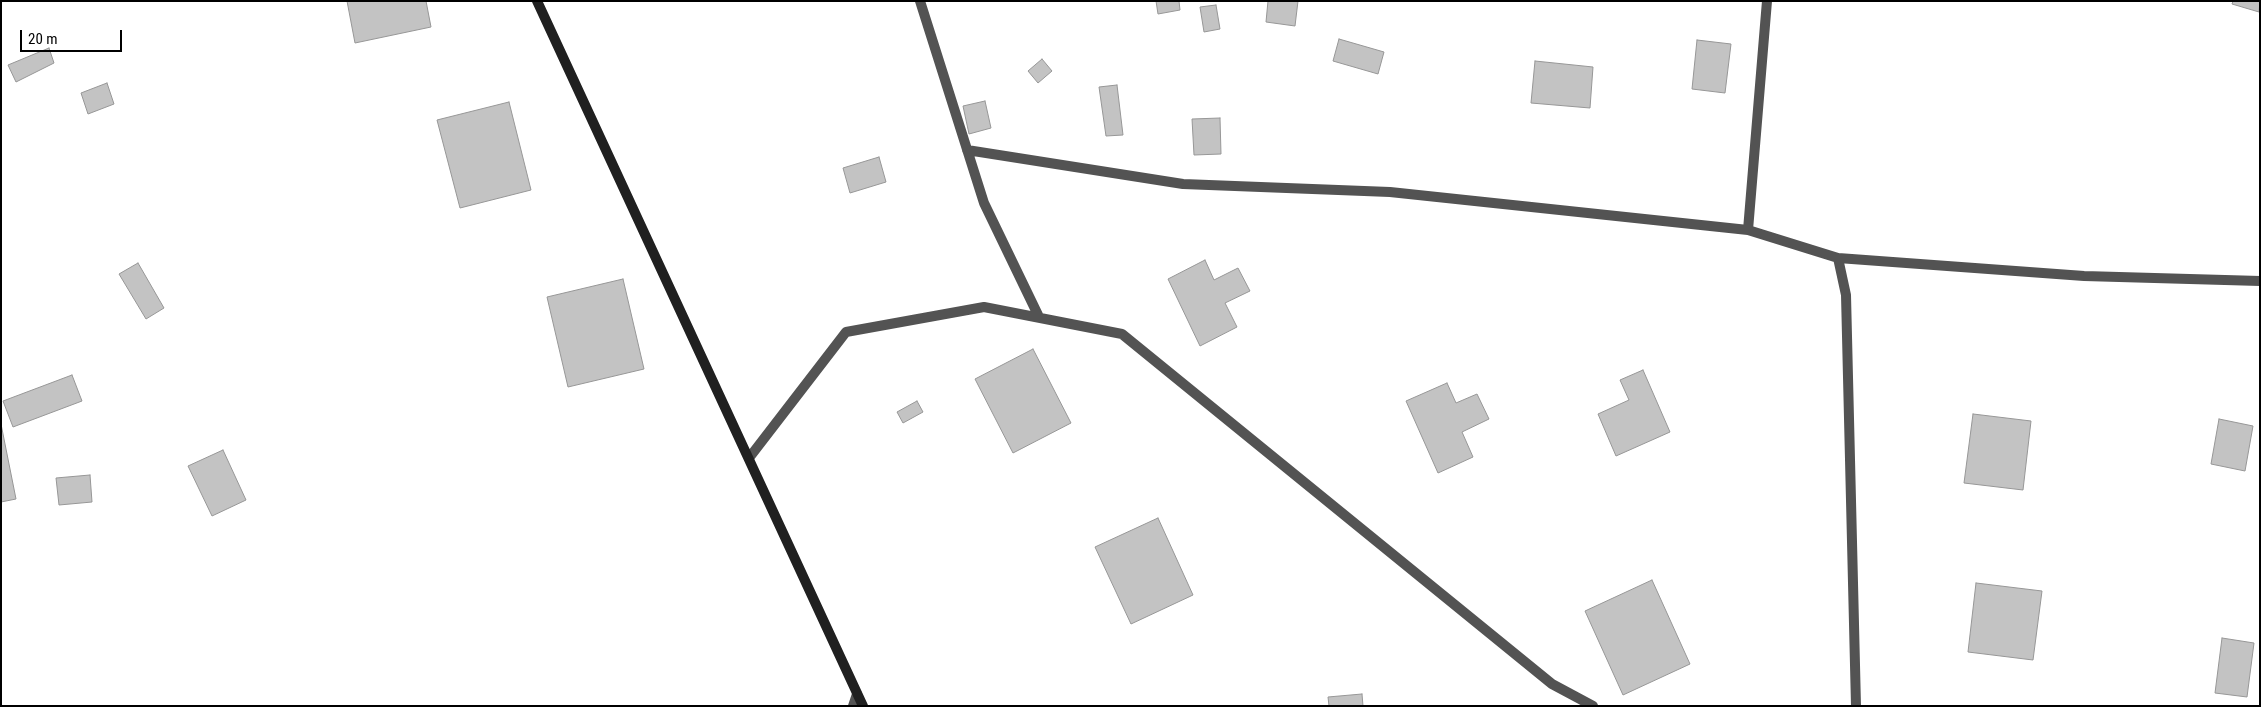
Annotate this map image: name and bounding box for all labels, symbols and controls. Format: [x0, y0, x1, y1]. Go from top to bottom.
scale bar [22, 20, 125, 52]
text: 20 m [28, 30, 58, 48]

